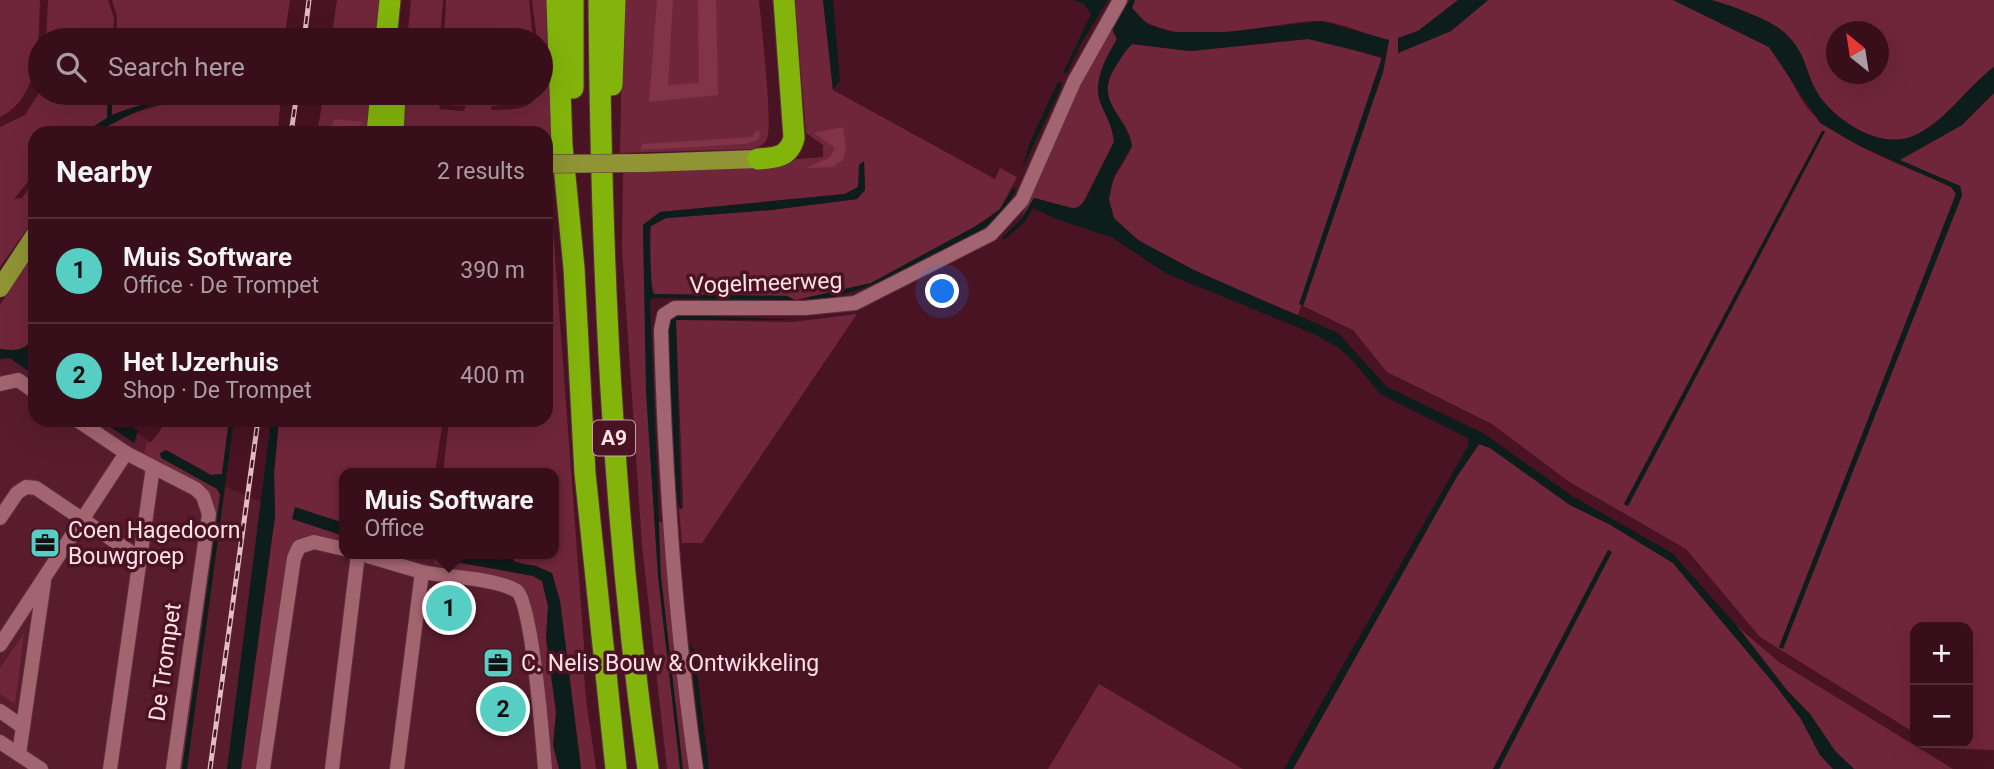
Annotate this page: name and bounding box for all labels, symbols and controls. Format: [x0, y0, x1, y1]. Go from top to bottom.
north arrow [1826, 21, 1889, 84]
search box [28, 28, 553, 105]
icon: search [52, 48, 90, 86]
text: Search here [108, 52, 245, 82]
text: Nearby [56, 154, 152, 189]
text: 2 results [437, 158, 525, 185]
text: Muis Software [123, 242, 292, 272]
text: 1 [72, 257, 86, 284]
text: 390 m [460, 257, 525, 284]
street label: Vogelmeerweg [689, 267, 843, 299]
text: Office · De Trompet [123, 272, 319, 299]
your location [925, 274, 959, 308]
text: Het IJzerhuis [123, 347, 279, 377]
text: 2 [72, 362, 86, 389]
text: 400 m [460, 362, 525, 389]
text: Shop · De Trompet [123, 377, 312, 404]
road number: A9 [593, 420, 635, 456]
popup [339, 468, 559, 559]
text: Muis Software [364, 485, 534, 515]
text: Office [364, 515, 424, 542]
place label: Coen Hagedoorn Bouwgroep [68, 517, 240, 570]
office icon: Coen Hagedoorn Bouwgroep [28, 526, 62, 560]
pin: 1 [426, 582, 472, 634]
street label: De Trompet [143, 601, 187, 723]
map controls [1910, 622, 1973, 748]
button: + [1910, 622, 1973, 685]
office icon: C. Nelis Bouw & Ontwikkeling [481, 646, 515, 680]
place label: C. Nelis Bouw & Ontwikkeling [521, 650, 819, 677]
pin: 2 [480, 683, 526, 735]
button: − [1910, 685, 1973, 748]

